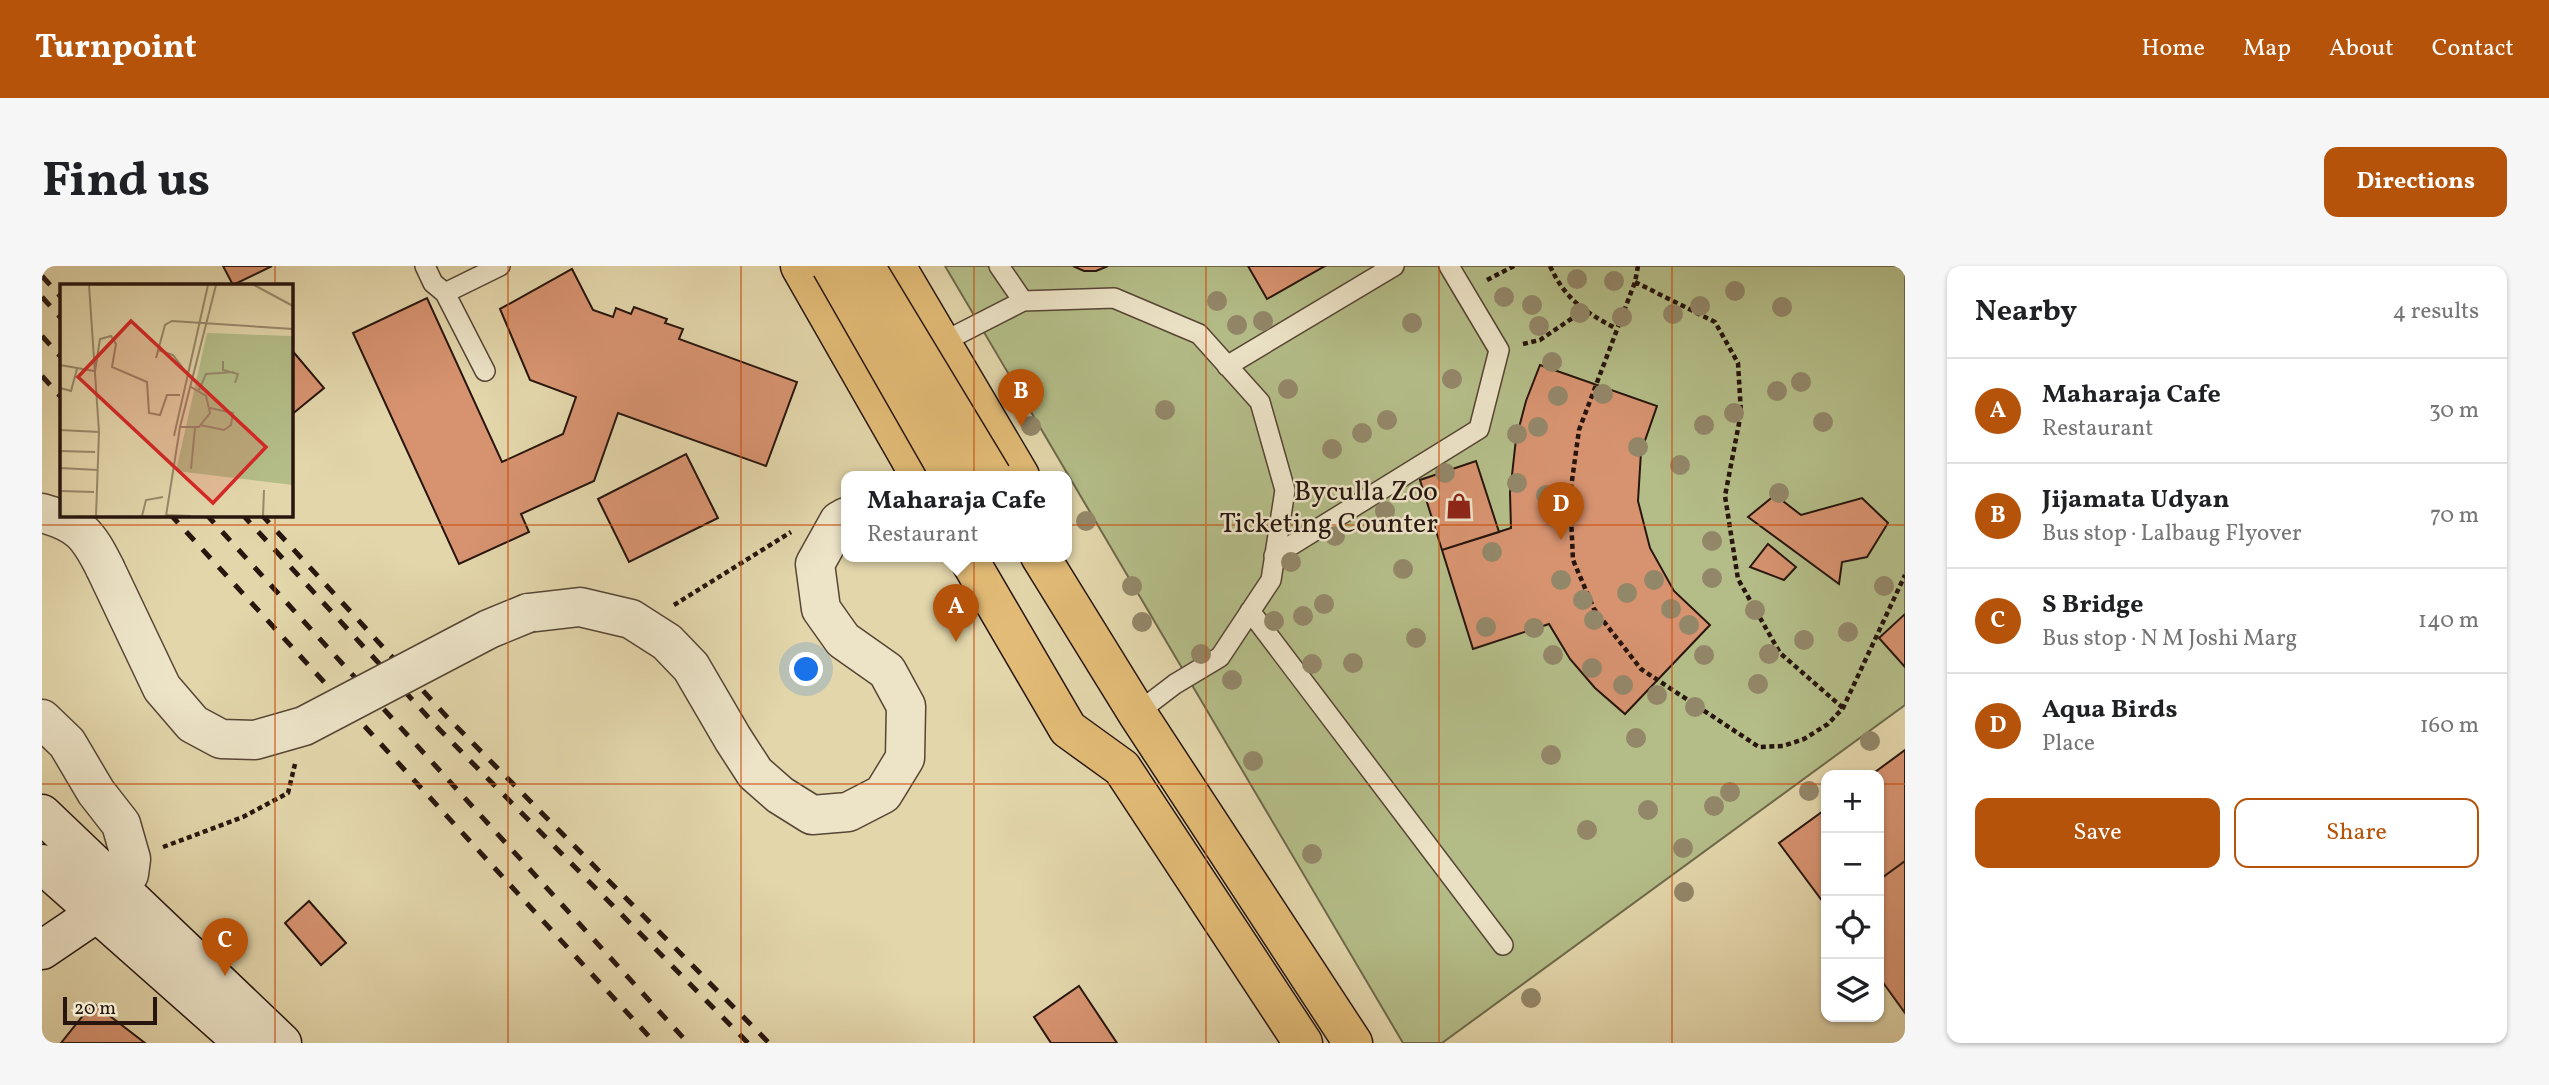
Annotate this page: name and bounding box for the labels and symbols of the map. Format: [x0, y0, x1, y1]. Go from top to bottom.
inset map [60, 284, 292, 516]
pin: B [998, 369, 1044, 427]
place label: Byculla Zoo Ticketing Counter [1220, 473, 1438, 544]
pin: D [1538, 482, 1584, 540]
shop icon: Byculla Zoo Ticketing Counter [1444, 491, 1474, 521]
pin: A [933, 584, 979, 642]
your location [789, 652, 823, 686]
pin: C [202, 918, 248, 976]
scale bar [63, 994, 158, 1026]

